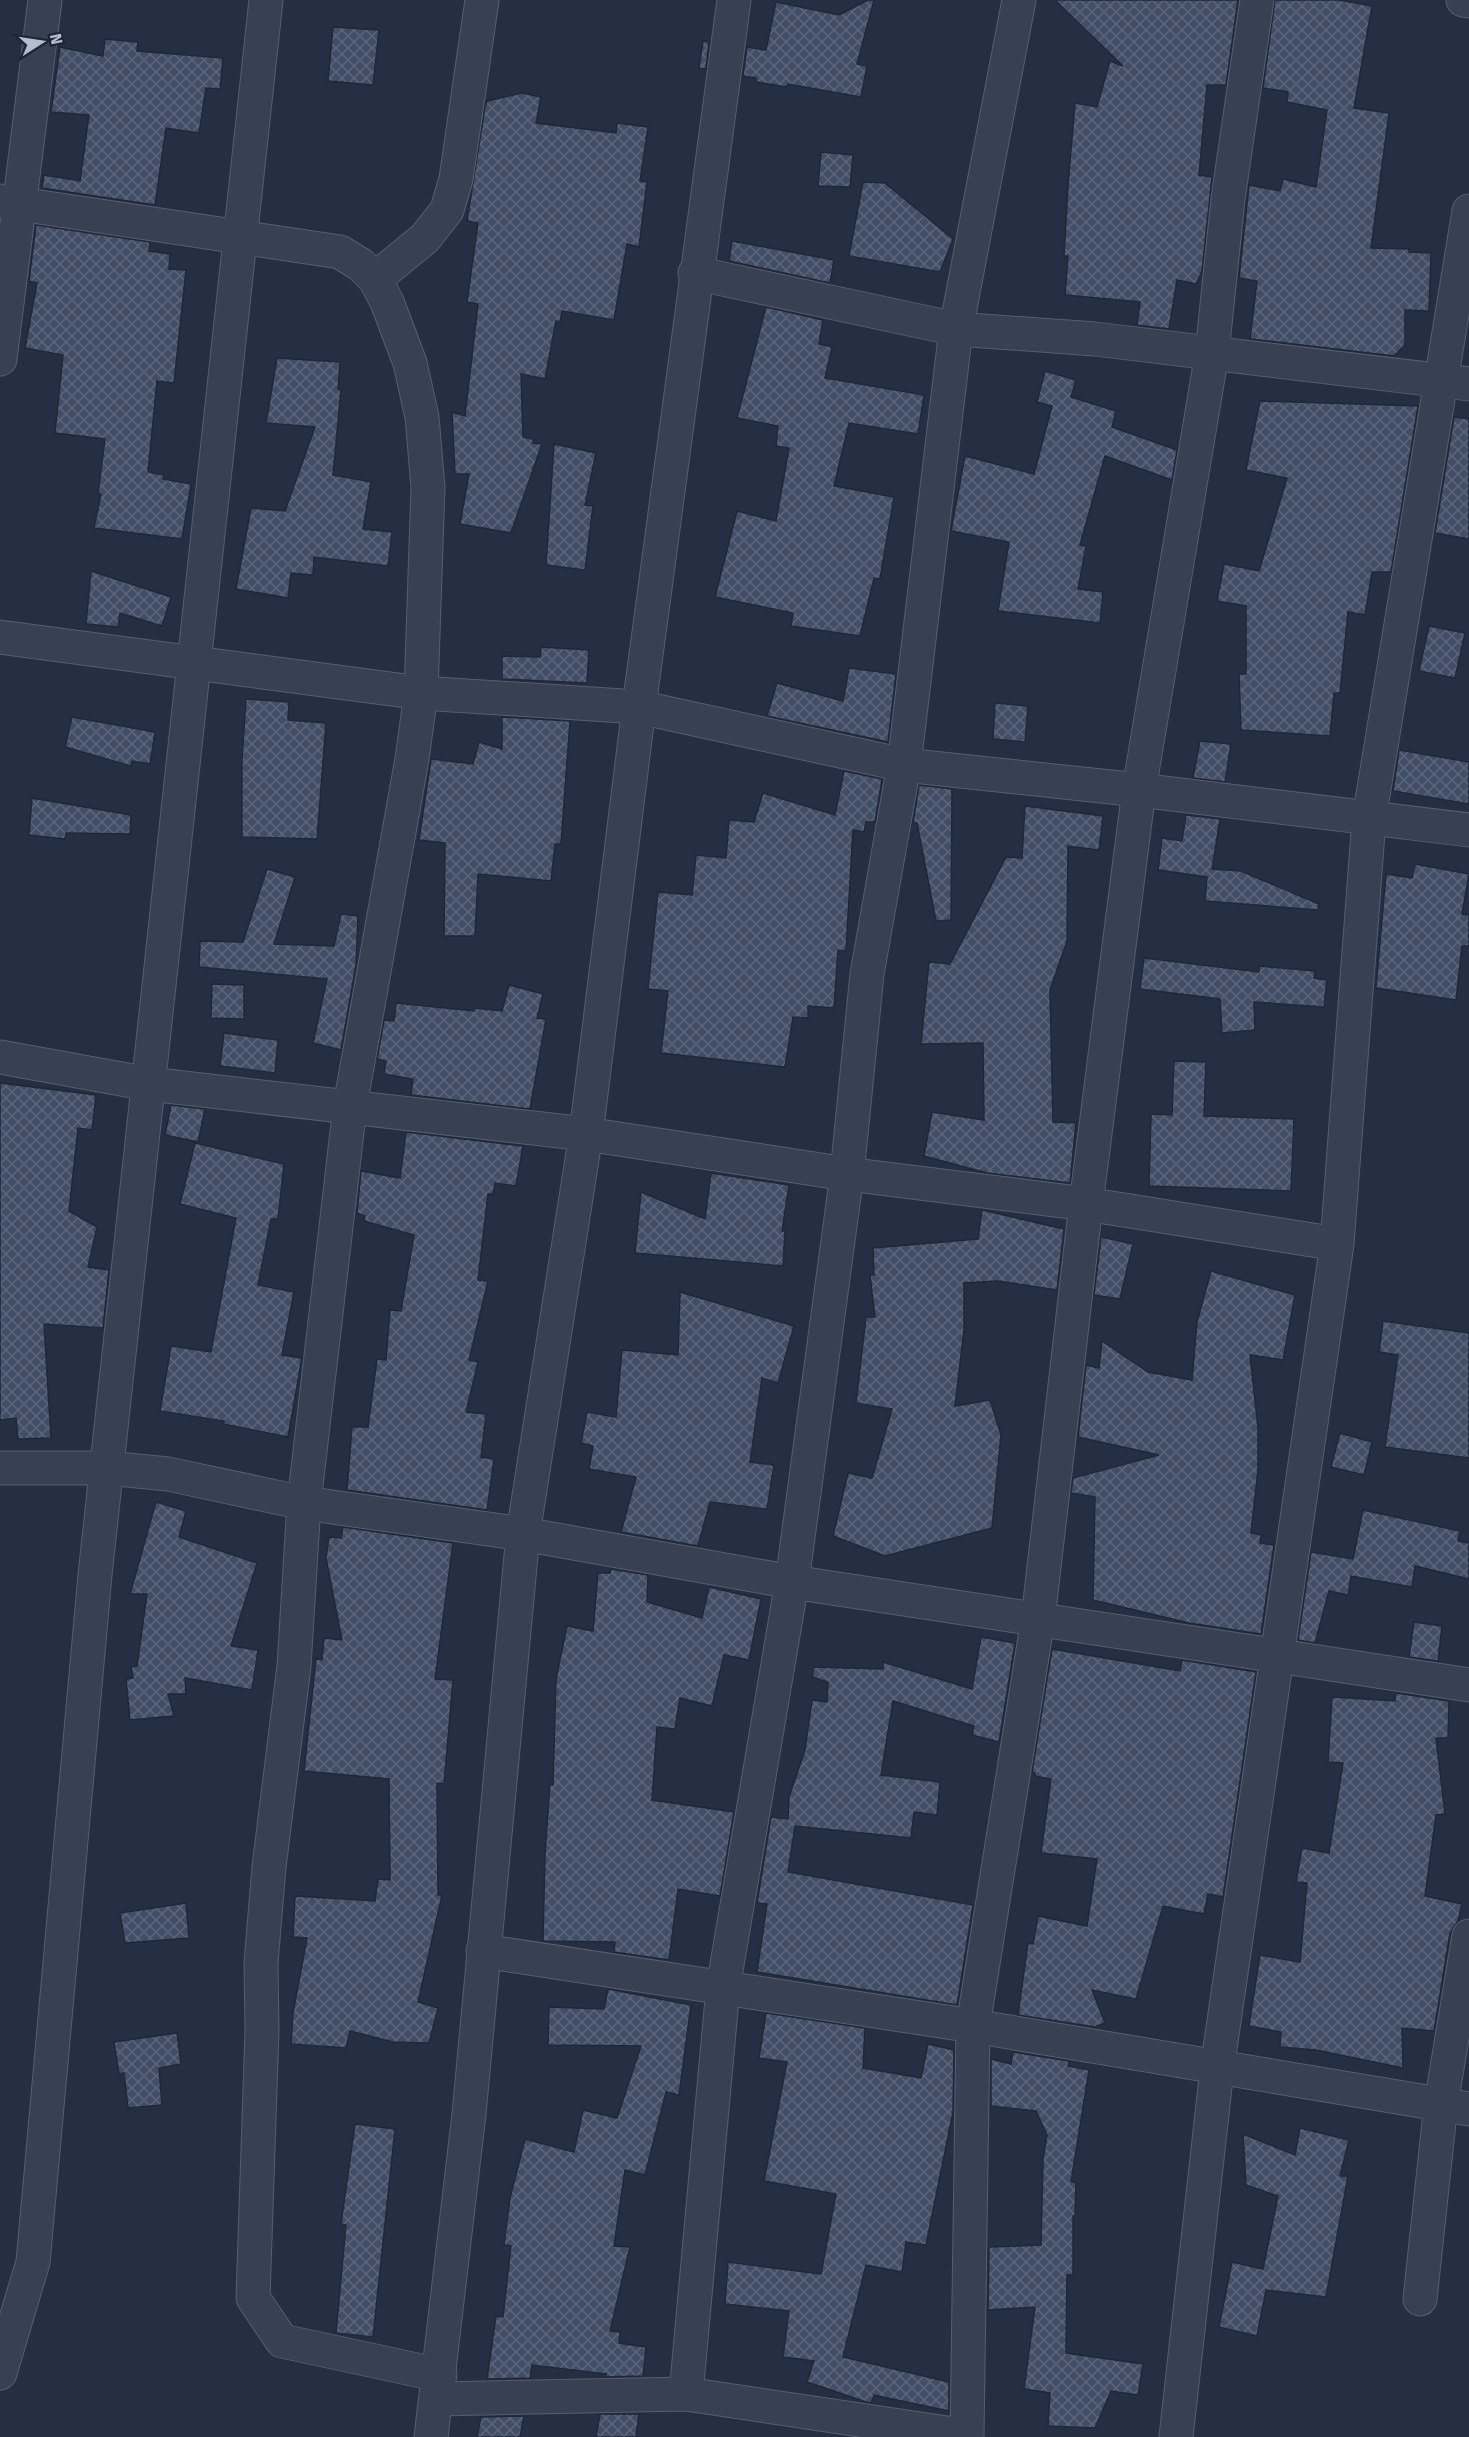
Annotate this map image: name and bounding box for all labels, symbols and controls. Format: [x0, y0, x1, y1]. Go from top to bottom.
north arrow [12, 12, 72, 72]
text: N [46, 32, 67, 46]

